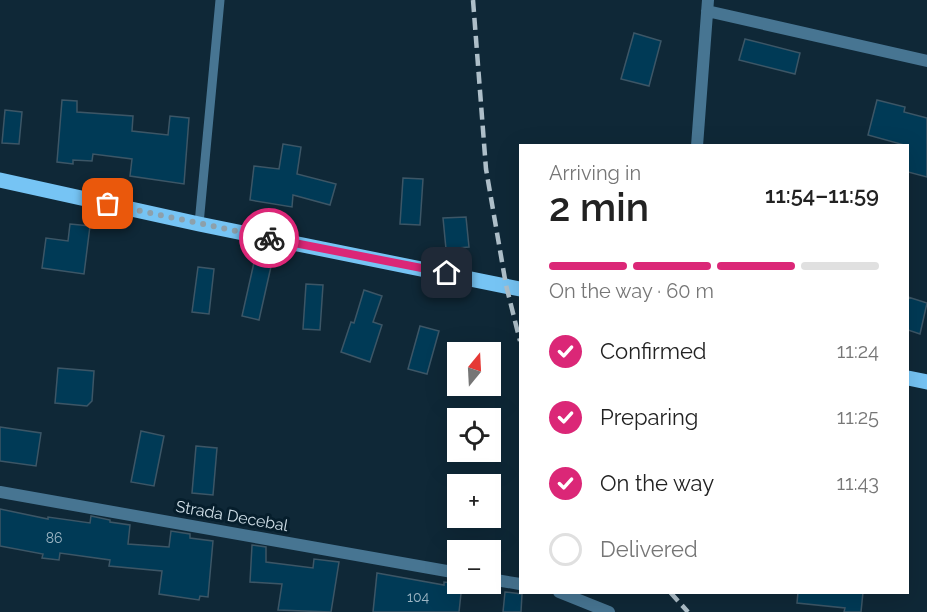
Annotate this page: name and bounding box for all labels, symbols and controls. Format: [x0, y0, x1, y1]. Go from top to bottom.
text: Arriving in [549, 161, 641, 185]
pin [82, 178, 133, 229]
text: 11:54–11:59 [765, 182, 879, 208]
text: 2 min [549, 184, 649, 230]
icon: bag [91, 187, 124, 220]
courier [239, 208, 299, 268]
icon: bike [253, 222, 286, 255]
pin [421, 247, 472, 298]
icon: home [430, 256, 463, 289]
text: On the way · 60 m [549, 279, 714, 303]
icon: check [549, 335, 582, 368]
text: Confirmed [600, 338, 707, 364]
text: 11:24 [837, 339, 879, 363]
north arrow [447, 342, 501, 396]
map controls [447, 342, 501, 594]
icon: check [549, 401, 582, 434]
text: Preparing [600, 404, 698, 430]
text: 11:25 [837, 405, 879, 429]
button: locate [447, 408, 501, 462]
icon: check [549, 467, 582, 500]
text: On the way [600, 470, 714, 496]
text: 11:43 [837, 471, 879, 495]
button: + [447, 474, 501, 528]
street label: Strada Decebal [174, 497, 290, 535]
house number: 86 [46, 530, 62, 546]
text: Delivered [600, 536, 698, 562]
button: − [447, 540, 501, 594]
house number: 104 [407, 589, 429, 605]

